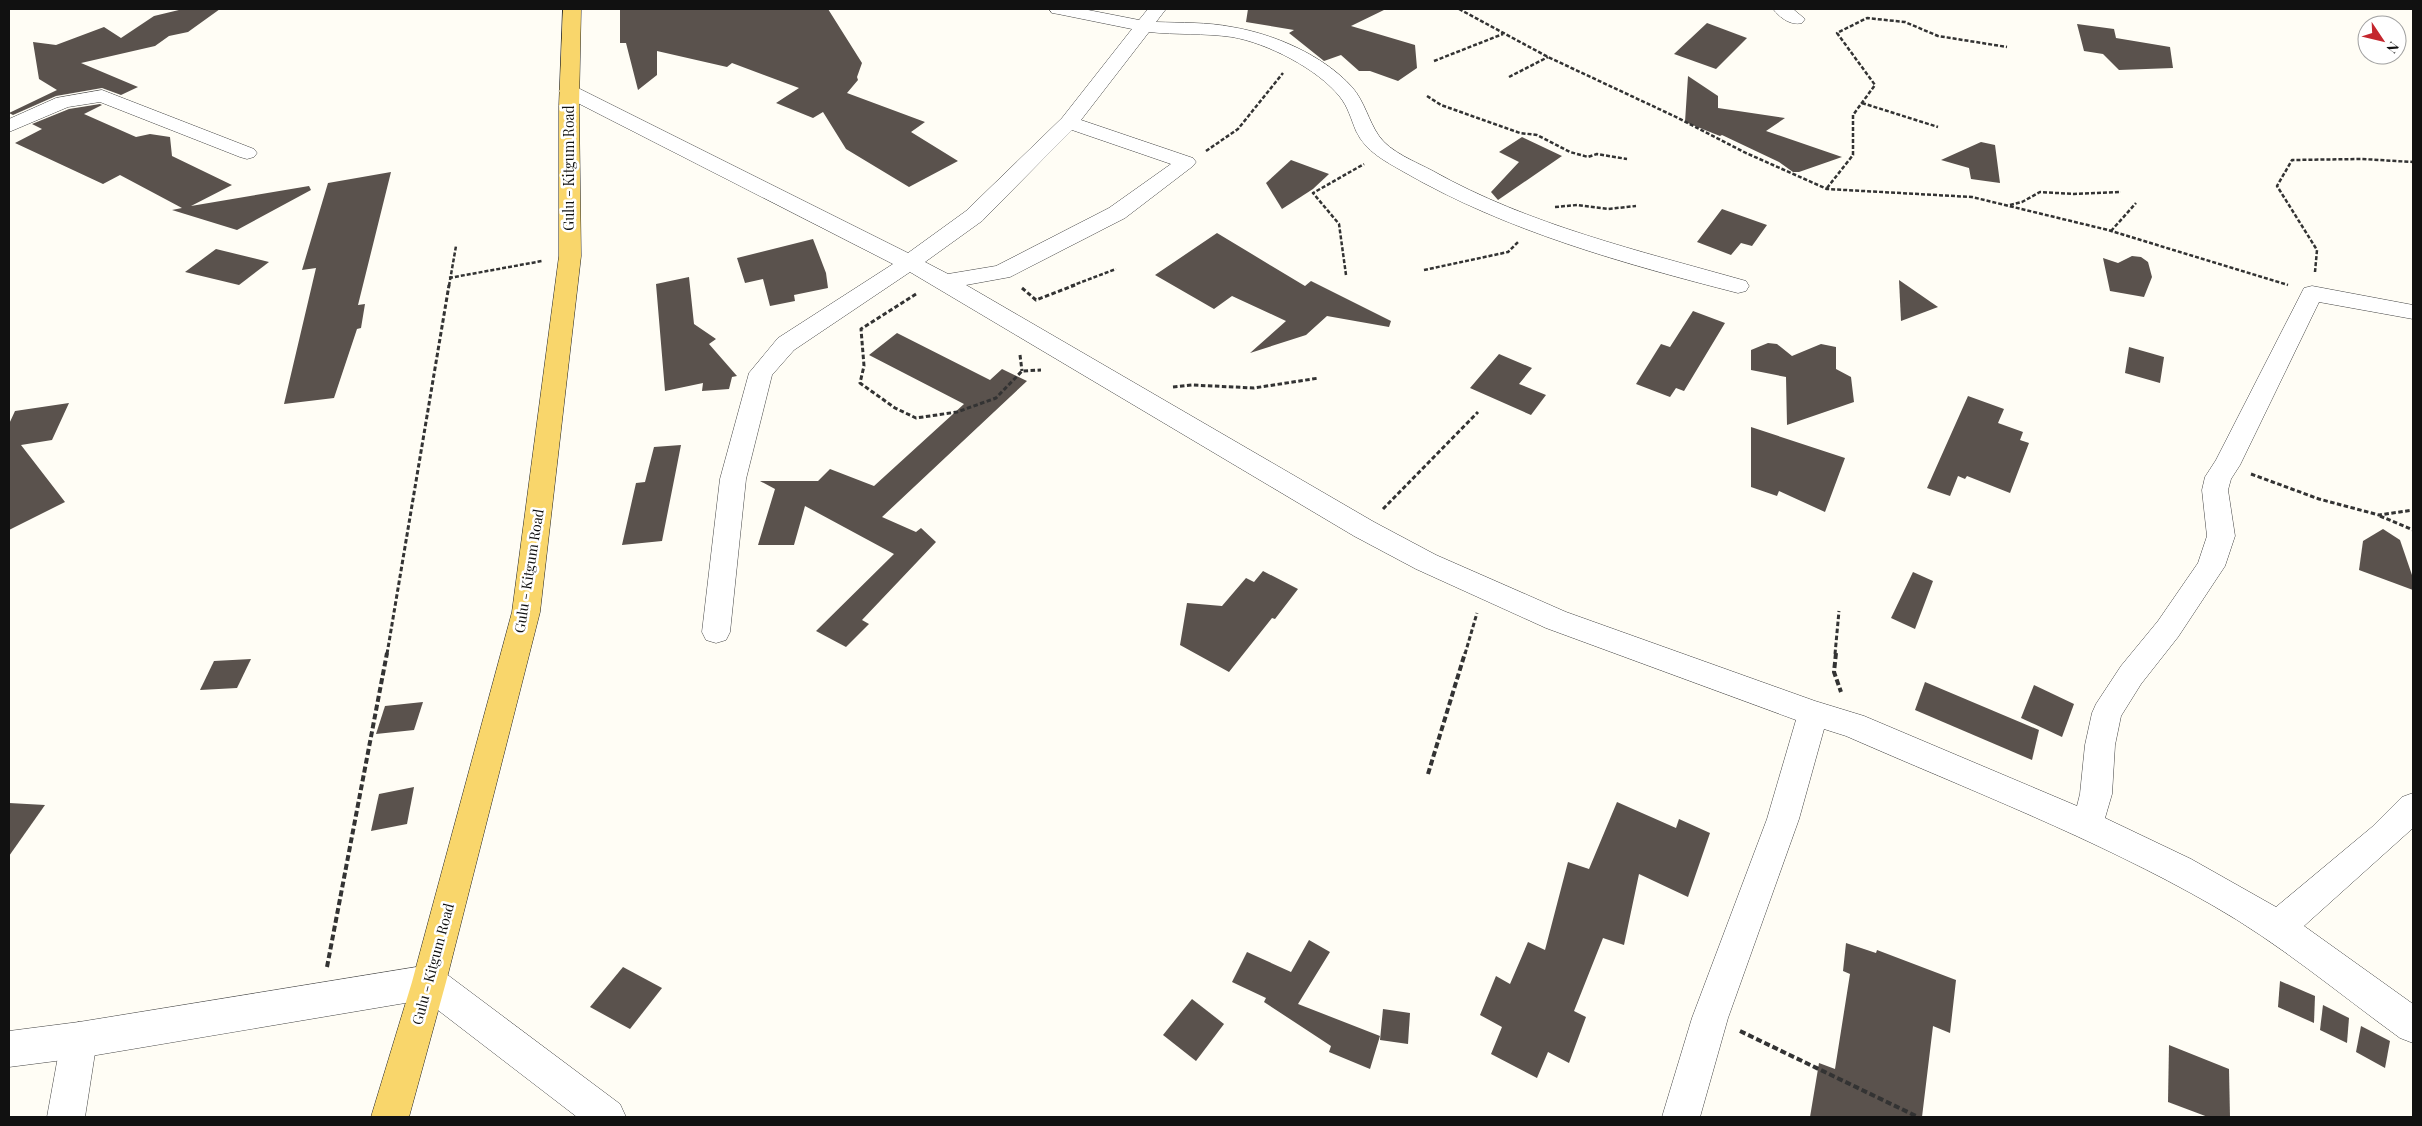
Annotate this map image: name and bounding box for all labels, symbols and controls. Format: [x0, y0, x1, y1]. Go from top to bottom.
north arrow [2357, 15, 2407, 65]
text: N [2382, 38, 2404, 57]
street label: Gulu - Kitgum Road [559, 105, 578, 231]
street label: Gulu - Kitgum Road [509, 508, 548, 634]
street label: Gulu - Kitgum Road [407, 901, 458, 1027]

